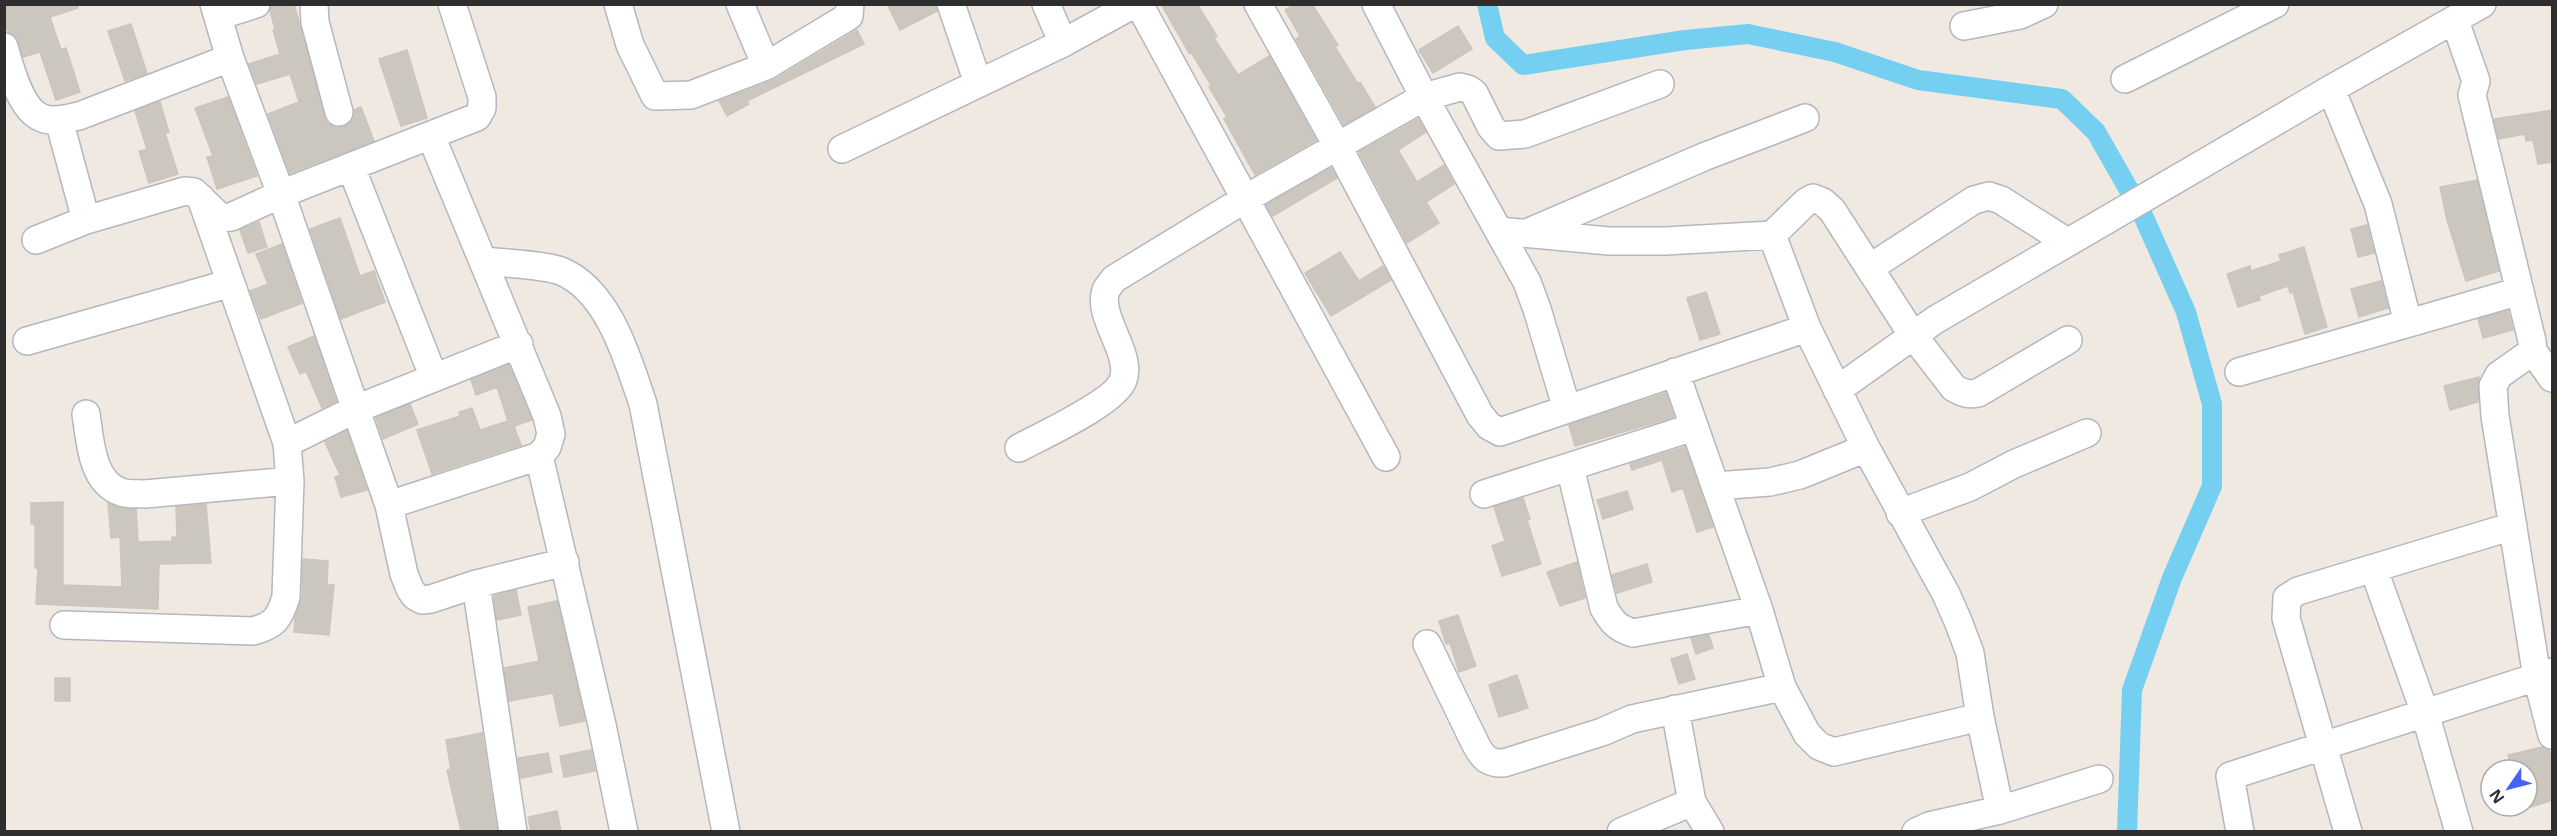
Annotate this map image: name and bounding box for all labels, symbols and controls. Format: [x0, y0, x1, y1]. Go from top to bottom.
north arrow [2479, 758, 2539, 818]
text: N [2484, 785, 2509, 808]

